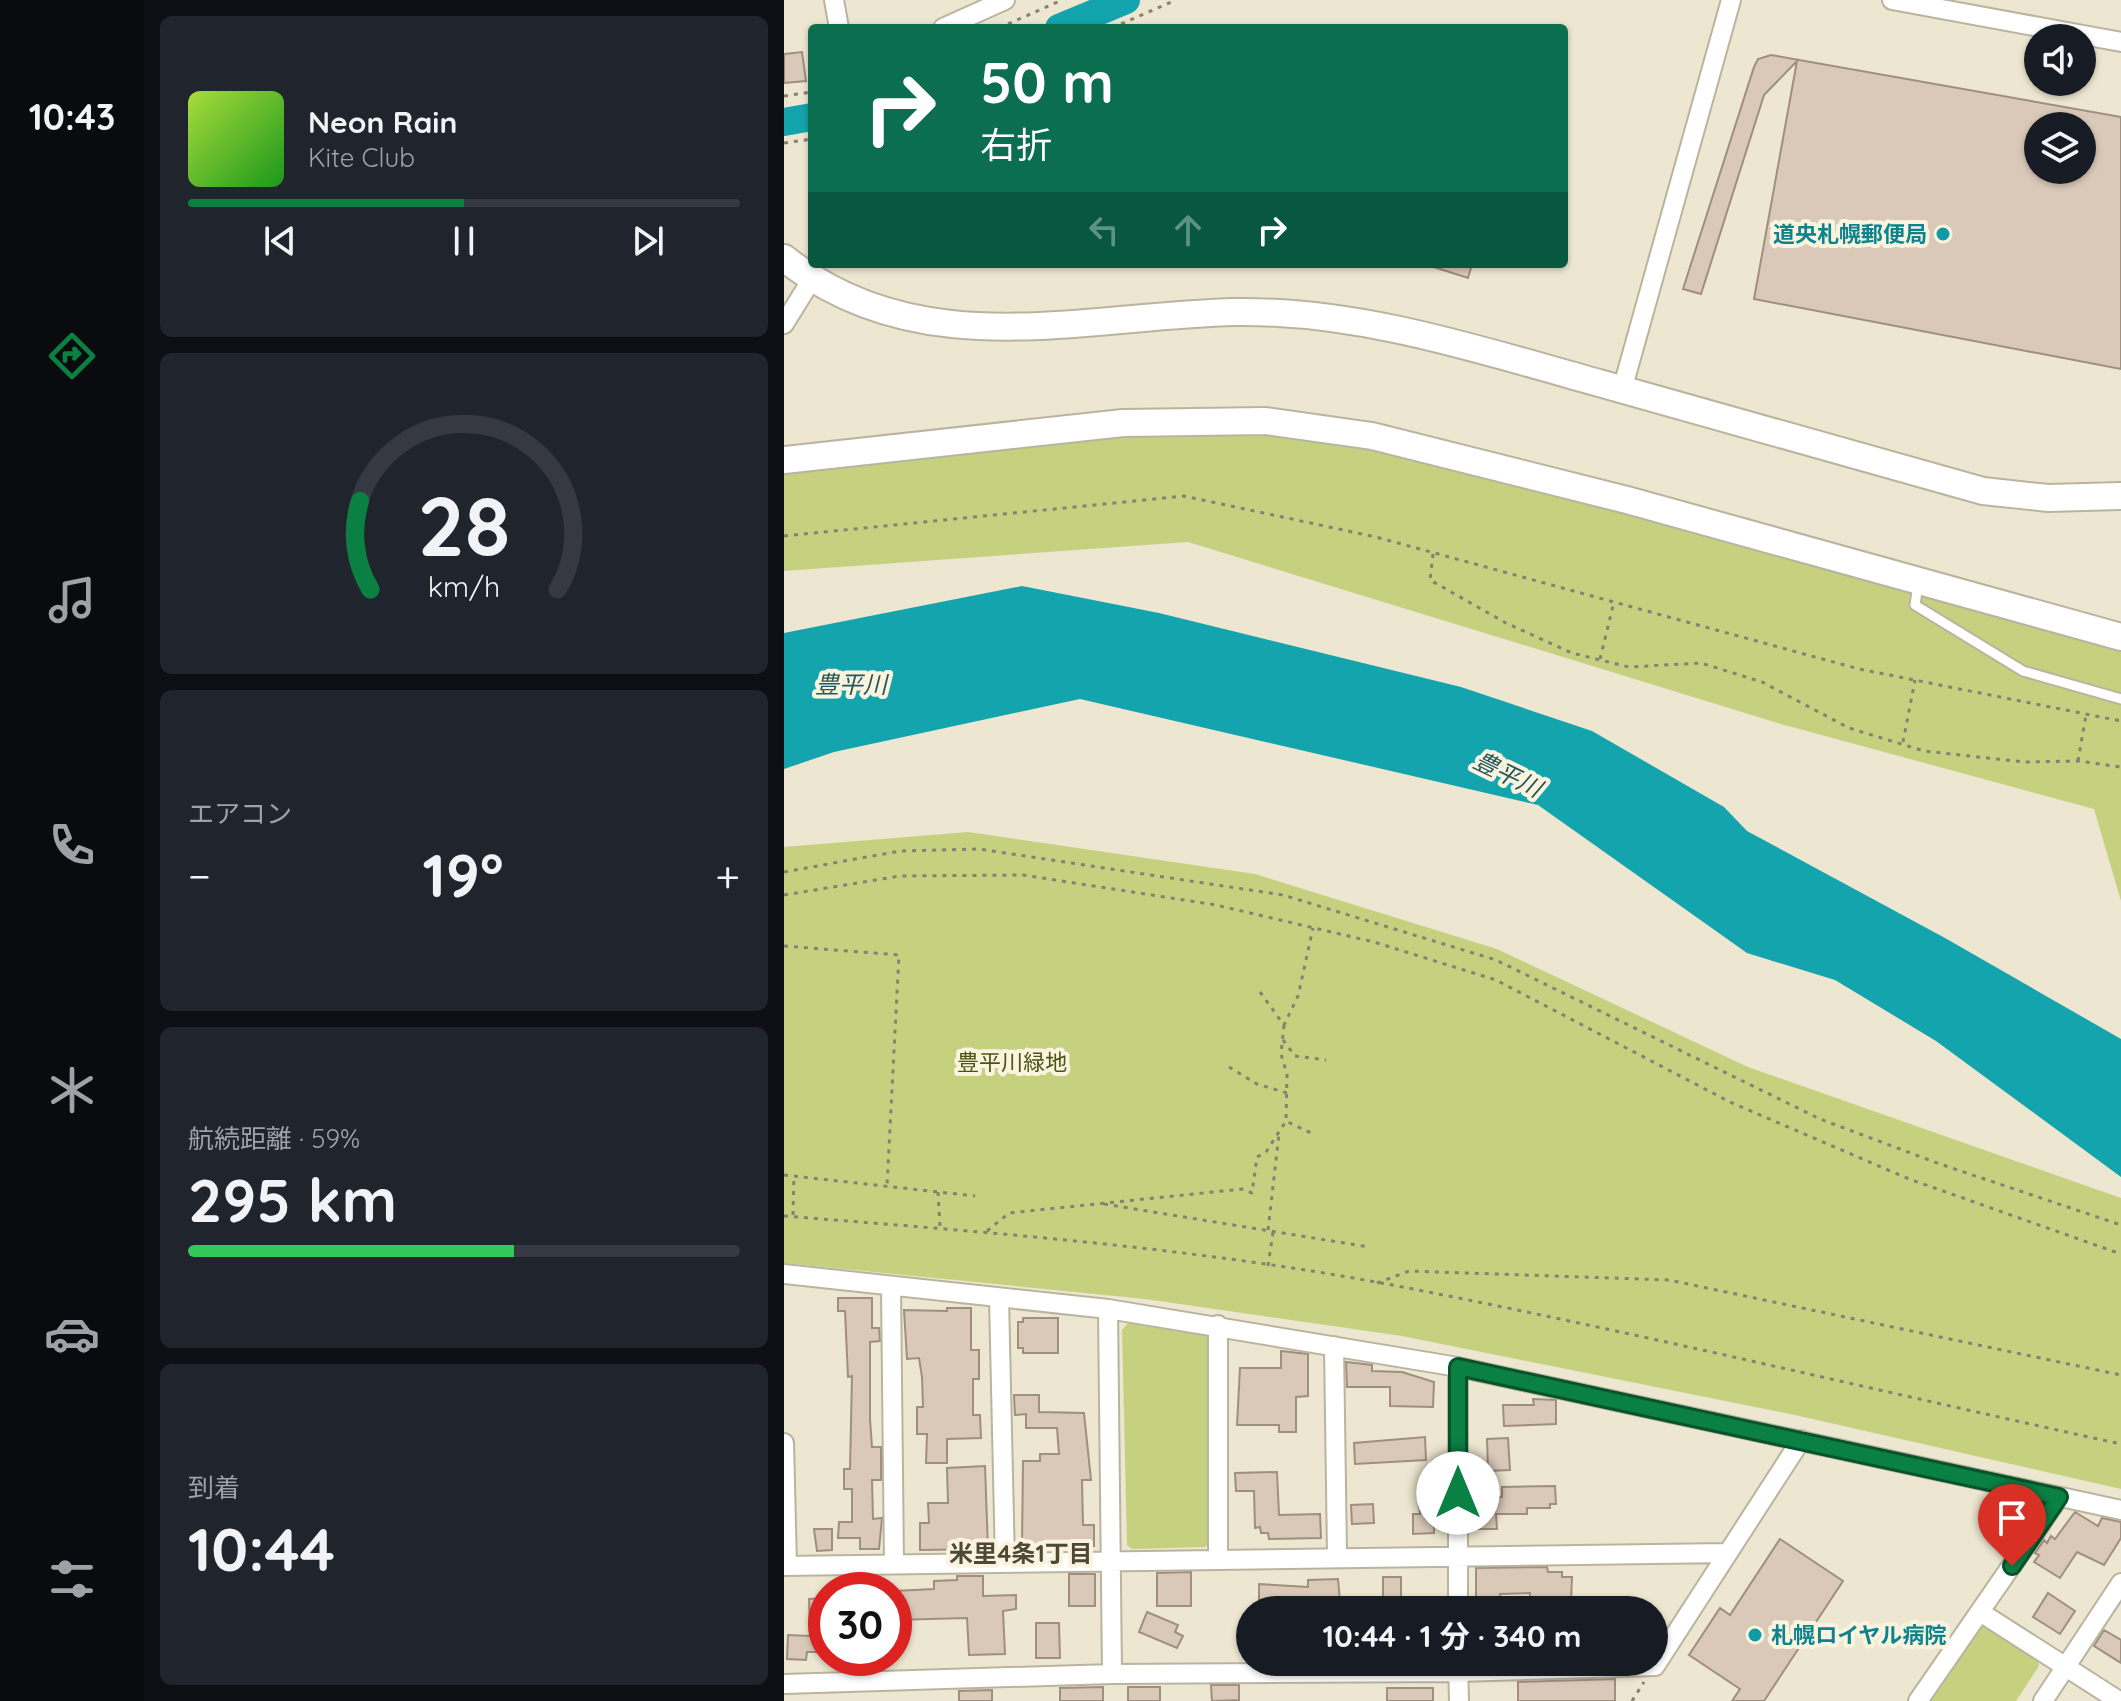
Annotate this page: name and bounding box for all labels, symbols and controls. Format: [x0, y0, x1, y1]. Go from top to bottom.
map controls [2024, 24, 2096, 184]
button: sound [2024, 24, 2096, 96]
text: 50 m [980, 47, 1114, 117]
icon: right [848, 56, 952, 160]
text: 10:43 [29, 94, 115, 139]
text: Neon Rain [308, 103, 457, 141]
button: layers [2024, 112, 2096, 184]
text: 右折 [980, 122, 1052, 167]
text: Kite Club [308, 141, 415, 174]
icon: left [1082, 208, 1126, 252]
icon: ahead [1166, 208, 1210, 252]
icon: right [1250, 208, 1294, 252]
icon: previous [258, 219, 302, 263]
icon: pause [442, 219, 486, 263]
icon: next [626, 219, 670, 263]
place label: 道央札幌郵便局 [1773, 220, 1927, 248]
marker: 道央札幌郵便局 [1934, 225, 1952, 243]
icon: directions [44, 328, 100, 384]
text: 28 [418, 472, 510, 576]
text: km/h [428, 568, 500, 604]
icon: music [44, 572, 100, 628]
water label: 豊平川 [815, 669, 890, 699]
water label: 豊平川 [1469, 745, 1550, 805]
text: エアコン [188, 797, 292, 830]
icon: phone [44, 817, 100, 873]
text: 19° [423, 837, 504, 912]
text: − [188, 848, 211, 903]
text: + [715, 848, 740, 903]
park label: 豊平川緑地 [957, 1048, 1067, 1076]
icon: climate [44, 1062, 100, 1118]
text: 航続距離 · 59% [188, 1122, 360, 1155]
text: 295 km [188, 1162, 397, 1237]
icon: car [44, 1306, 100, 1362]
position arrow [1416, 1451, 1500, 1535]
text: 到着 [188, 1471, 240, 1504]
pin [1978, 1484, 2046, 1566]
icon: arrive [1990, 1496, 2034, 1540]
text: 10:44 [188, 1511, 335, 1586]
district label: 米里4条1丁目 [949, 1538, 1093, 1568]
icon: filters [44, 1551, 100, 1607]
speed limit sign: 30 [808, 1572, 912, 1676]
text: 10:44 · 1 分 · 340 m [1323, 1617, 1581, 1655]
place label: 札幌ロイヤル病院 [1771, 1621, 1946, 1649]
marker: 札幌ロイヤル病院 [1746, 1626, 1764, 1644]

